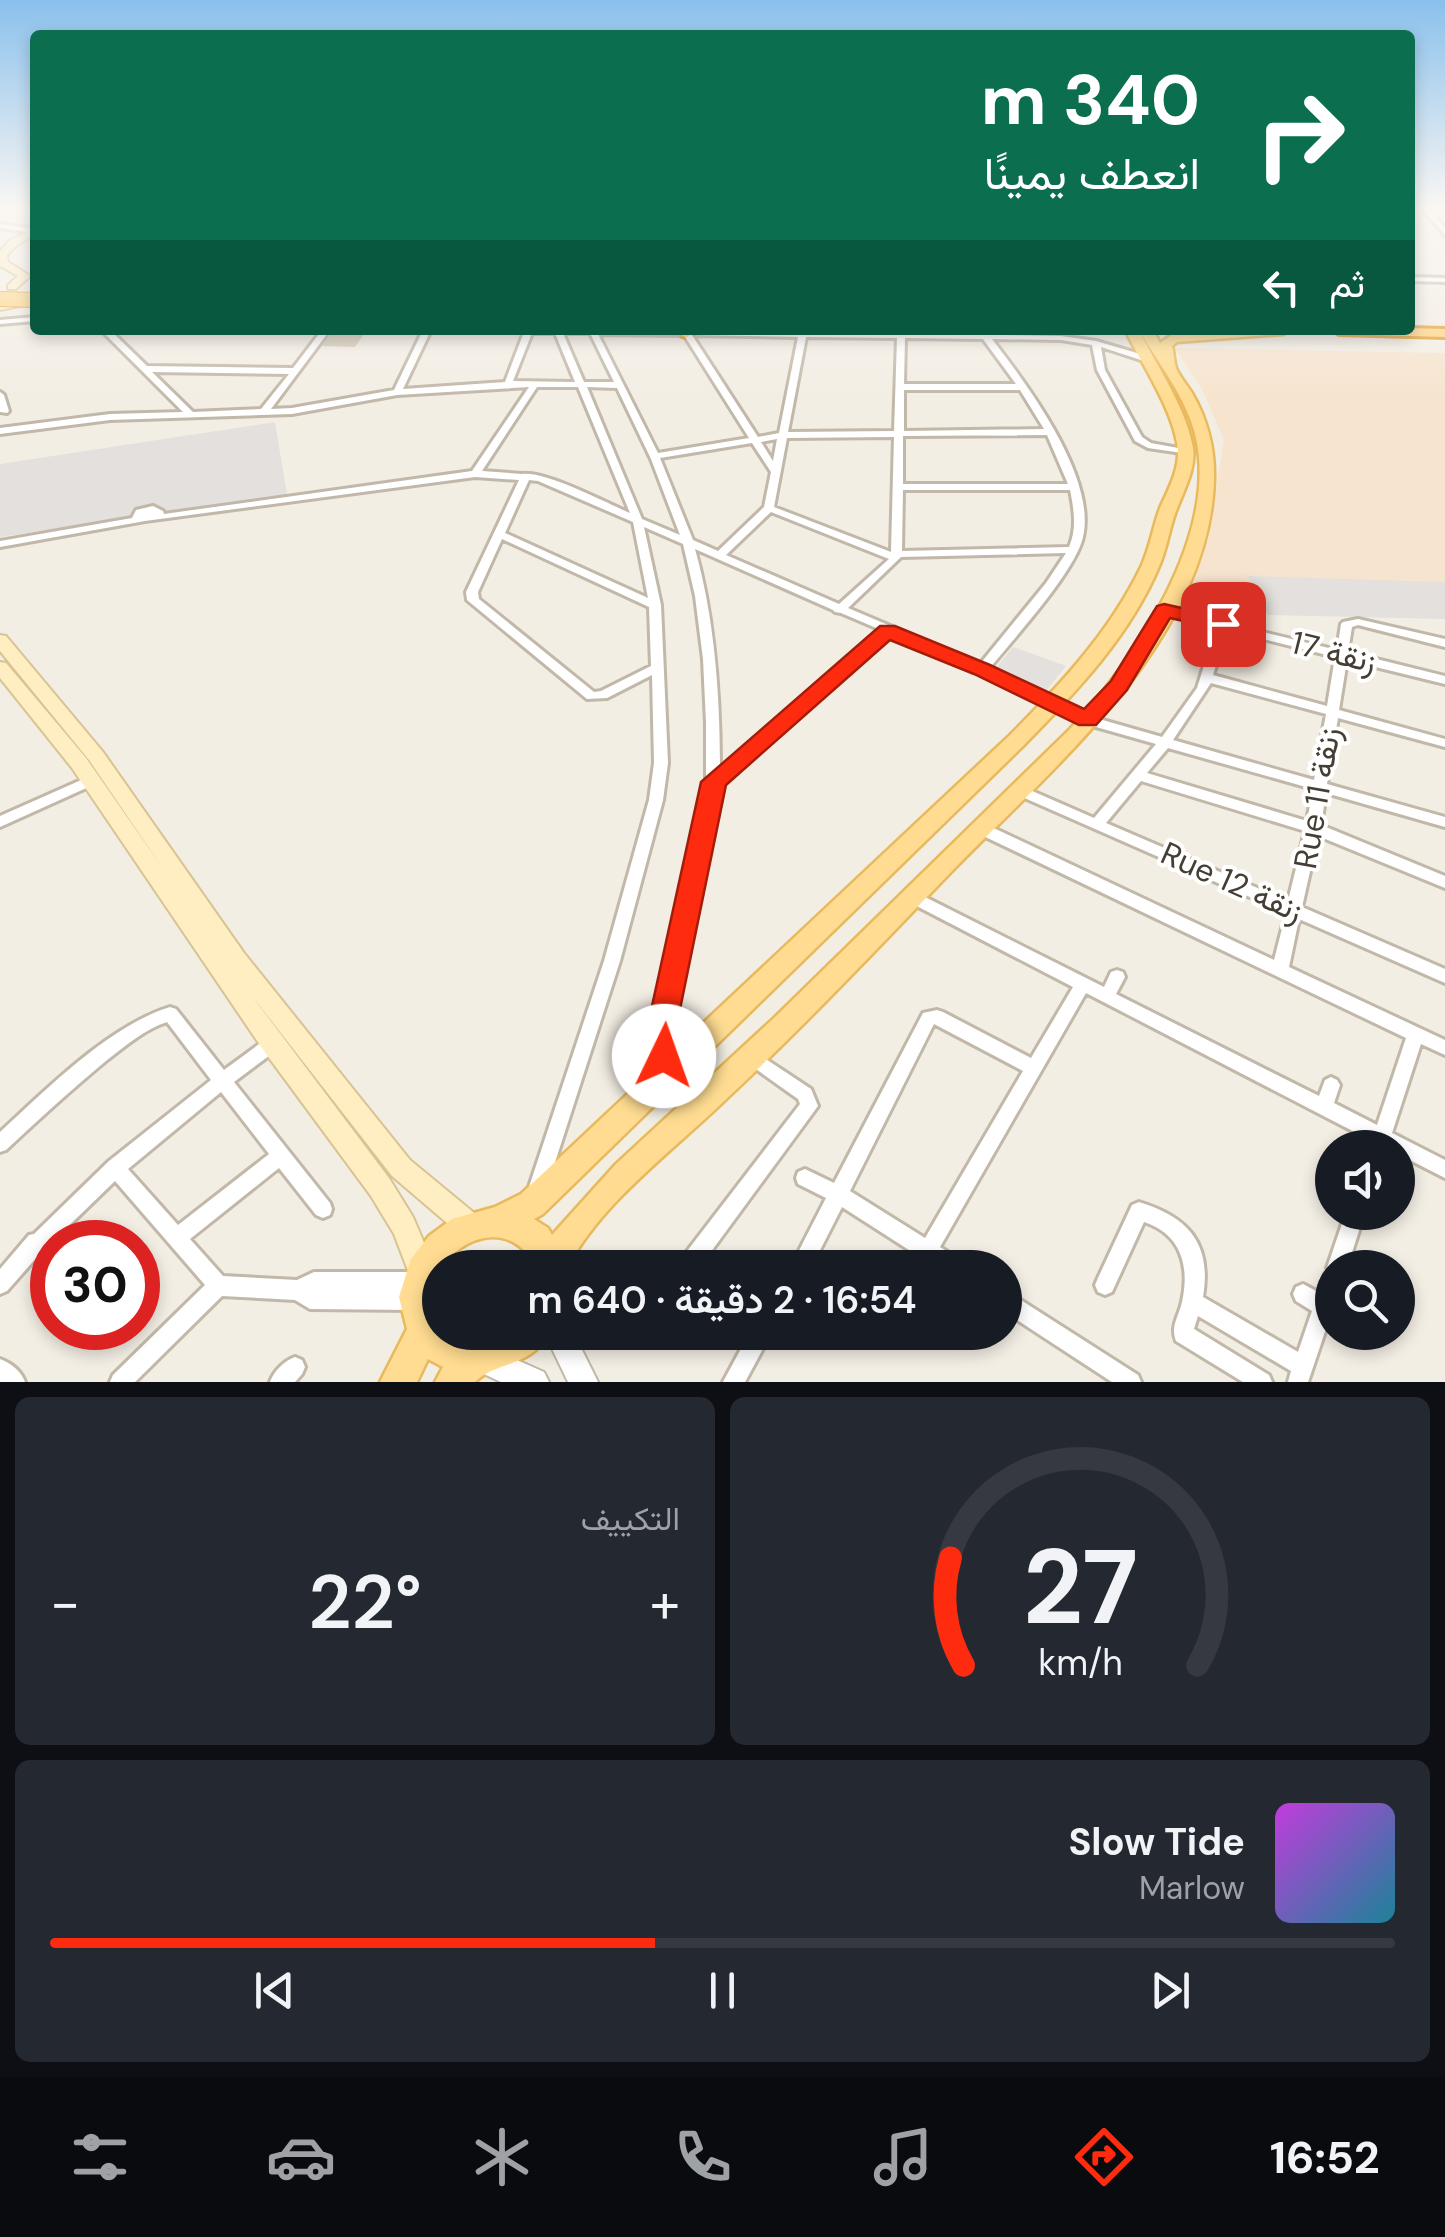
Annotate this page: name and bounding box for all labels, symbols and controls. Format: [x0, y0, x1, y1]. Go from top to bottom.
text: 340 m [981, 55, 1200, 146]
icon: right [1235, 70, 1365, 200]
text: انعطف يمينًا [984, 144, 1200, 203]
text: ثم [1329, 259, 1365, 309]
icon: left [1254, 260, 1309, 315]
pin [1181, 582, 1266, 667]
icon: arrive [1196, 597, 1251, 652]
street label: زنقة 17 [1287, 621, 1381, 683]
street label: Rue 11 زنقة [1284, 724, 1350, 872]
street label: Rue 12 زنقة [1154, 832, 1310, 932]
position arrow [612, 1004, 716, 1108]
map controls [1315, 1130, 1415, 1350]
button: sound [1315, 1130, 1415, 1230]
speed limit sign: 30 [30, 1220, 160, 1350]
button: search [1315, 1250, 1415, 1350]
text: 16:54 · 2 دقيقة · 640 m [528, 1275, 916, 1325]
text: التكييف [581, 1498, 680, 1540]
text: 27 [1022, 1520, 1138, 1655]
text: 22° [308, 1554, 422, 1651]
text: − [50, 1567, 80, 1639]
text: + [650, 1567, 680, 1639]
text: km/h [1038, 1640, 1122, 1686]
text: Slow Tide [1068, 1817, 1245, 1867]
text: Marlow [1139, 1867, 1245, 1909]
icon: previous [247, 1963, 302, 2018]
icon: pause [695, 1963, 750, 2018]
icon: next [1143, 1963, 1198, 2018]
icon: filters [65, 2122, 135, 2192]
icon: car [266, 2122, 336, 2192]
icon: climate [467, 2122, 537, 2192]
icon: phone [668, 2122, 738, 2192]
icon: music [868, 2122, 938, 2192]
icon: directions [1069, 2122, 1139, 2192]
text: 16:52 [1270, 2128, 1380, 2187]

